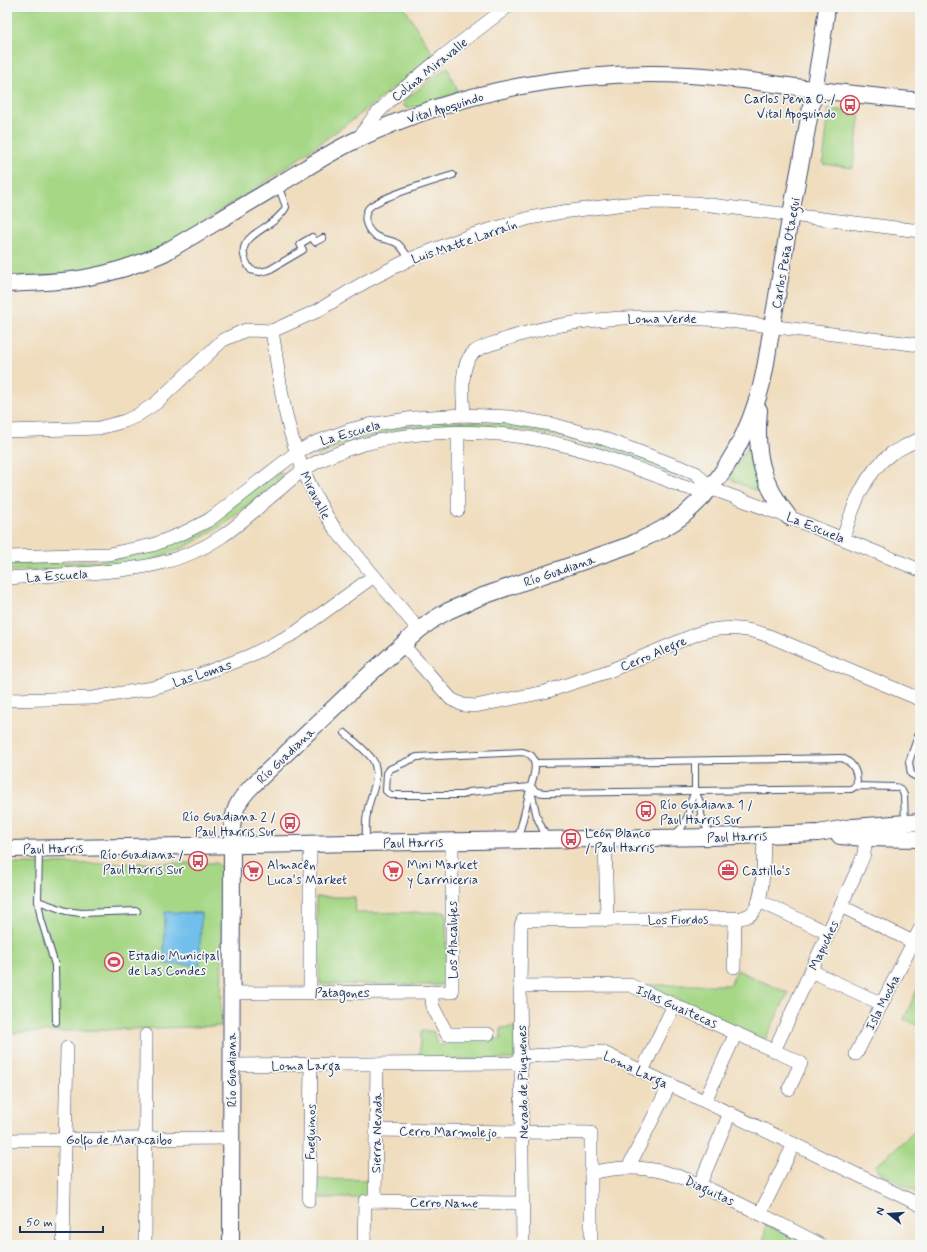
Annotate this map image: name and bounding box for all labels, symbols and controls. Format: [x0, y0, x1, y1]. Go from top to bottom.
street label: Colina Miravalle [389, 34, 471, 106]
street label: Vital Apoquindo [405, 89, 487, 129]
place label: Carlos Pena O. / Vital Apoquindo [744, 91, 836, 124]
bus stop icon: Carlos Pena O. / Vital Apoquindo [839, 94, 861, 116]
street label: Carlos Peña Otaegui [768, 196, 807, 310]
street label: Luis Matte Larraín [409, 216, 520, 268]
street label: Loma Verde [627, 311, 697, 328]
street label: La Escuela [318, 417, 382, 450]
street label: Miravalle [295, 469, 334, 523]
street label: La Escuela [784, 509, 847, 548]
street label: Río Guadiana [522, 551, 598, 592]
street label: La Escuela [26, 566, 88, 587]
street label: Cerro Alegre [618, 633, 690, 678]
street label: Las Lomas [171, 657, 234, 692]
street label: Río Guadiana [253, 724, 319, 788]
place label: Río Guadiana 1 / Paul Harris Sur [660, 797, 753, 829]
bus stop icon: Río Guadiana 1 / Paul Harris Sur [635, 800, 657, 822]
place label: Río Guadiana 2 / Paul Harris Sur [182, 809, 277, 841]
bus stop icon: Río Guadiana 2 / Paul Harris Sur [279, 812, 301, 834]
place label: León Blanco / Paul Harris [585, 825, 655, 857]
bus stop icon: León Blanco / Paul Harris [560, 828, 582, 850]
street label: Paul Harris [707, 828, 767, 847]
street label: Paul Harris [383, 834, 443, 853]
street label: Paul Harris [23, 840, 83, 859]
place label: Río Guadiana / Paul Harris Sur [100, 847, 185, 879]
bus stop icon: Río Guadiana / Paul Harris Sur [187, 850, 209, 872]
place label: Almacên Luca's Market [267, 857, 347, 889]
place label: Mini Market y Carrniceria [407, 857, 478, 889]
office icon: Castillo's [717, 859, 739, 881]
supermarket icon: Almacên Luca's Market [242, 860, 264, 882]
supermarket icon: Mini Market y Carrniceria [382, 860, 404, 882]
place label: Castillo's [742, 863, 791, 880]
street label: Los Alacalufes [445, 901, 462, 979]
street label: Los Fiordos [648, 911, 708, 930]
street label: Mapuches [805, 918, 843, 973]
place label: Estadio Municipal de Las Condes [128, 948, 220, 980]
sports icon: Estadio Municipal de Las Condes [103, 951, 125, 973]
street label: Isla Mocha [862, 972, 905, 1033]
street label: Islas Guaitecas [633, 982, 720, 1033]
street label: Patagones [315, 985, 370, 1003]
street label: Nevado de Piuquenes [514, 1025, 533, 1139]
street label: Río Guadiana [224, 1033, 241, 1107]
street label: Loma Larga [599, 1048, 671, 1095]
street label: Loma Larga [271, 1058, 341, 1077]
street label: Sierra Nevada [368, 1093, 387, 1173]
street label: Fueguinos [303, 1104, 322, 1160]
street label: Cerro Marmolejo [399, 1123, 497, 1142]
street label: Golfo de Maracaibo [66, 1132, 172, 1151]
street label: Diaguitas [681, 1173, 737, 1212]
street label: Cerro Name [410, 1194, 479, 1213]
north arrow [869, 1194, 909, 1234]
text: N [873, 1206, 888, 1217]
scale bar [20, 1208, 103, 1234]
text: 50 m [26, 1215, 53, 1231]

